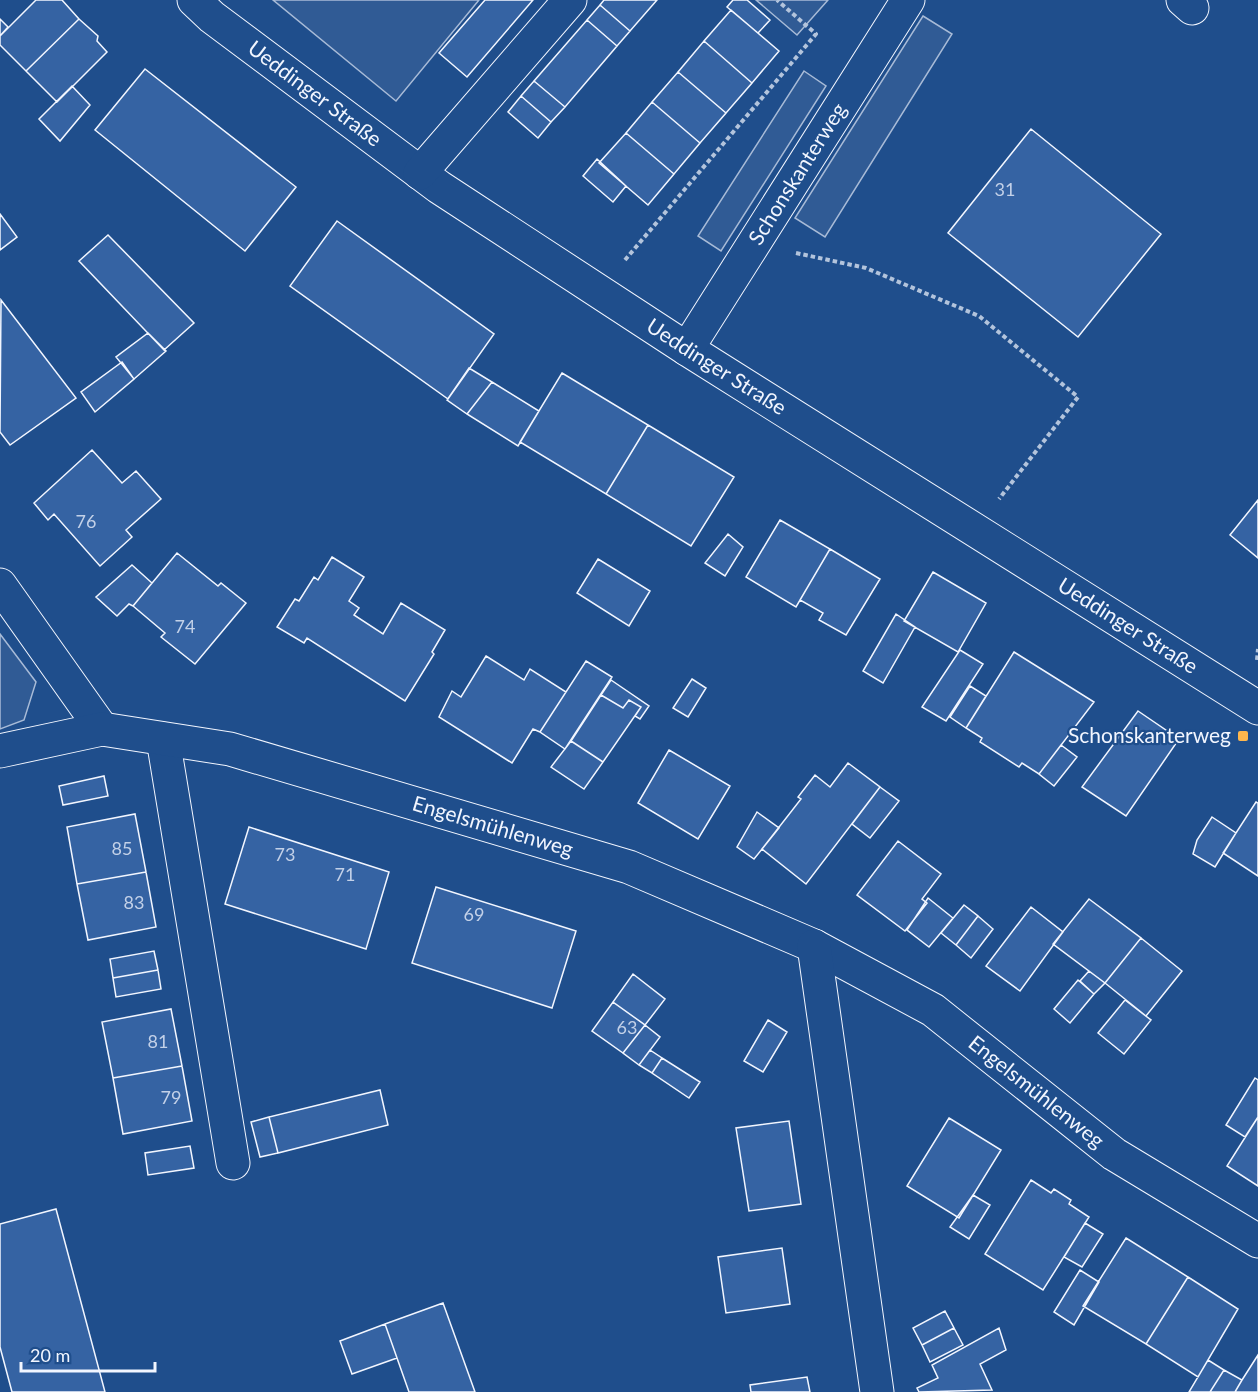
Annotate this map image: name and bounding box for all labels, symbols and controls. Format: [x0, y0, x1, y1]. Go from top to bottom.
street label: Ueddinger Straße [244, 35, 387, 151]
street label: Schonskanterweg [742, 98, 851, 249]
house number: 31 [995, 178, 1015, 200]
street label: Ueddinger Straße [643, 312, 792, 419]
house number: 76 [76, 510, 96, 532]
street label: Ueddinger Straße [1054, 571, 1203, 678]
house number: 74 [175, 615, 195, 637]
place label: Schonskanterweg [1068, 722, 1231, 747]
marker: Schonskanterweg [1236, 729, 1250, 743]
street label: Engelsmühlenweg [410, 790, 577, 861]
house number: 85 [112, 837, 132, 859]
house number: 73 [275, 843, 295, 865]
house number: 71 [335, 863, 355, 885]
house number: 83 [124, 891, 144, 913]
house number: 69 [464, 903, 484, 925]
house number: 63 [617, 1016, 637, 1038]
street label: Engelsmühlenweg [964, 1029, 1110, 1152]
house number: 81 [148, 1030, 168, 1052]
house number: 79 [161, 1086, 181, 1108]
scale bar [21, 1335, 154, 1373]
text: 20 m [30, 1344, 70, 1366]

